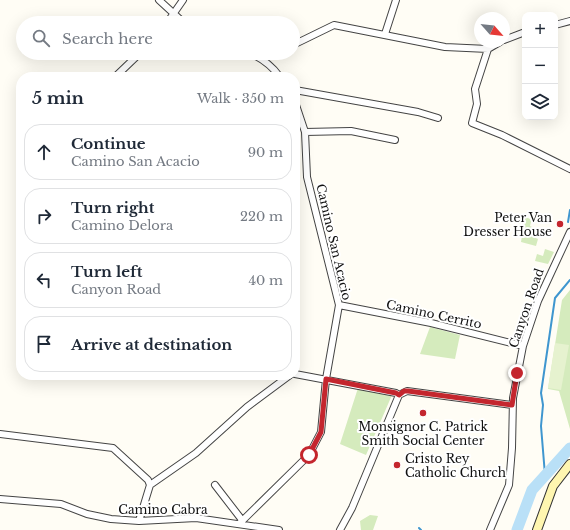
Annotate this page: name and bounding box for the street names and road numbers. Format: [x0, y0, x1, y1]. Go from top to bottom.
street label: Camino San Acacio [313, 182, 355, 302]
street label: Canyon Road [505, 266, 547, 350]
street label: Camino Cerrito [385, 297, 483, 331]
street label: Camino Cabra [118, 502, 208, 517]

